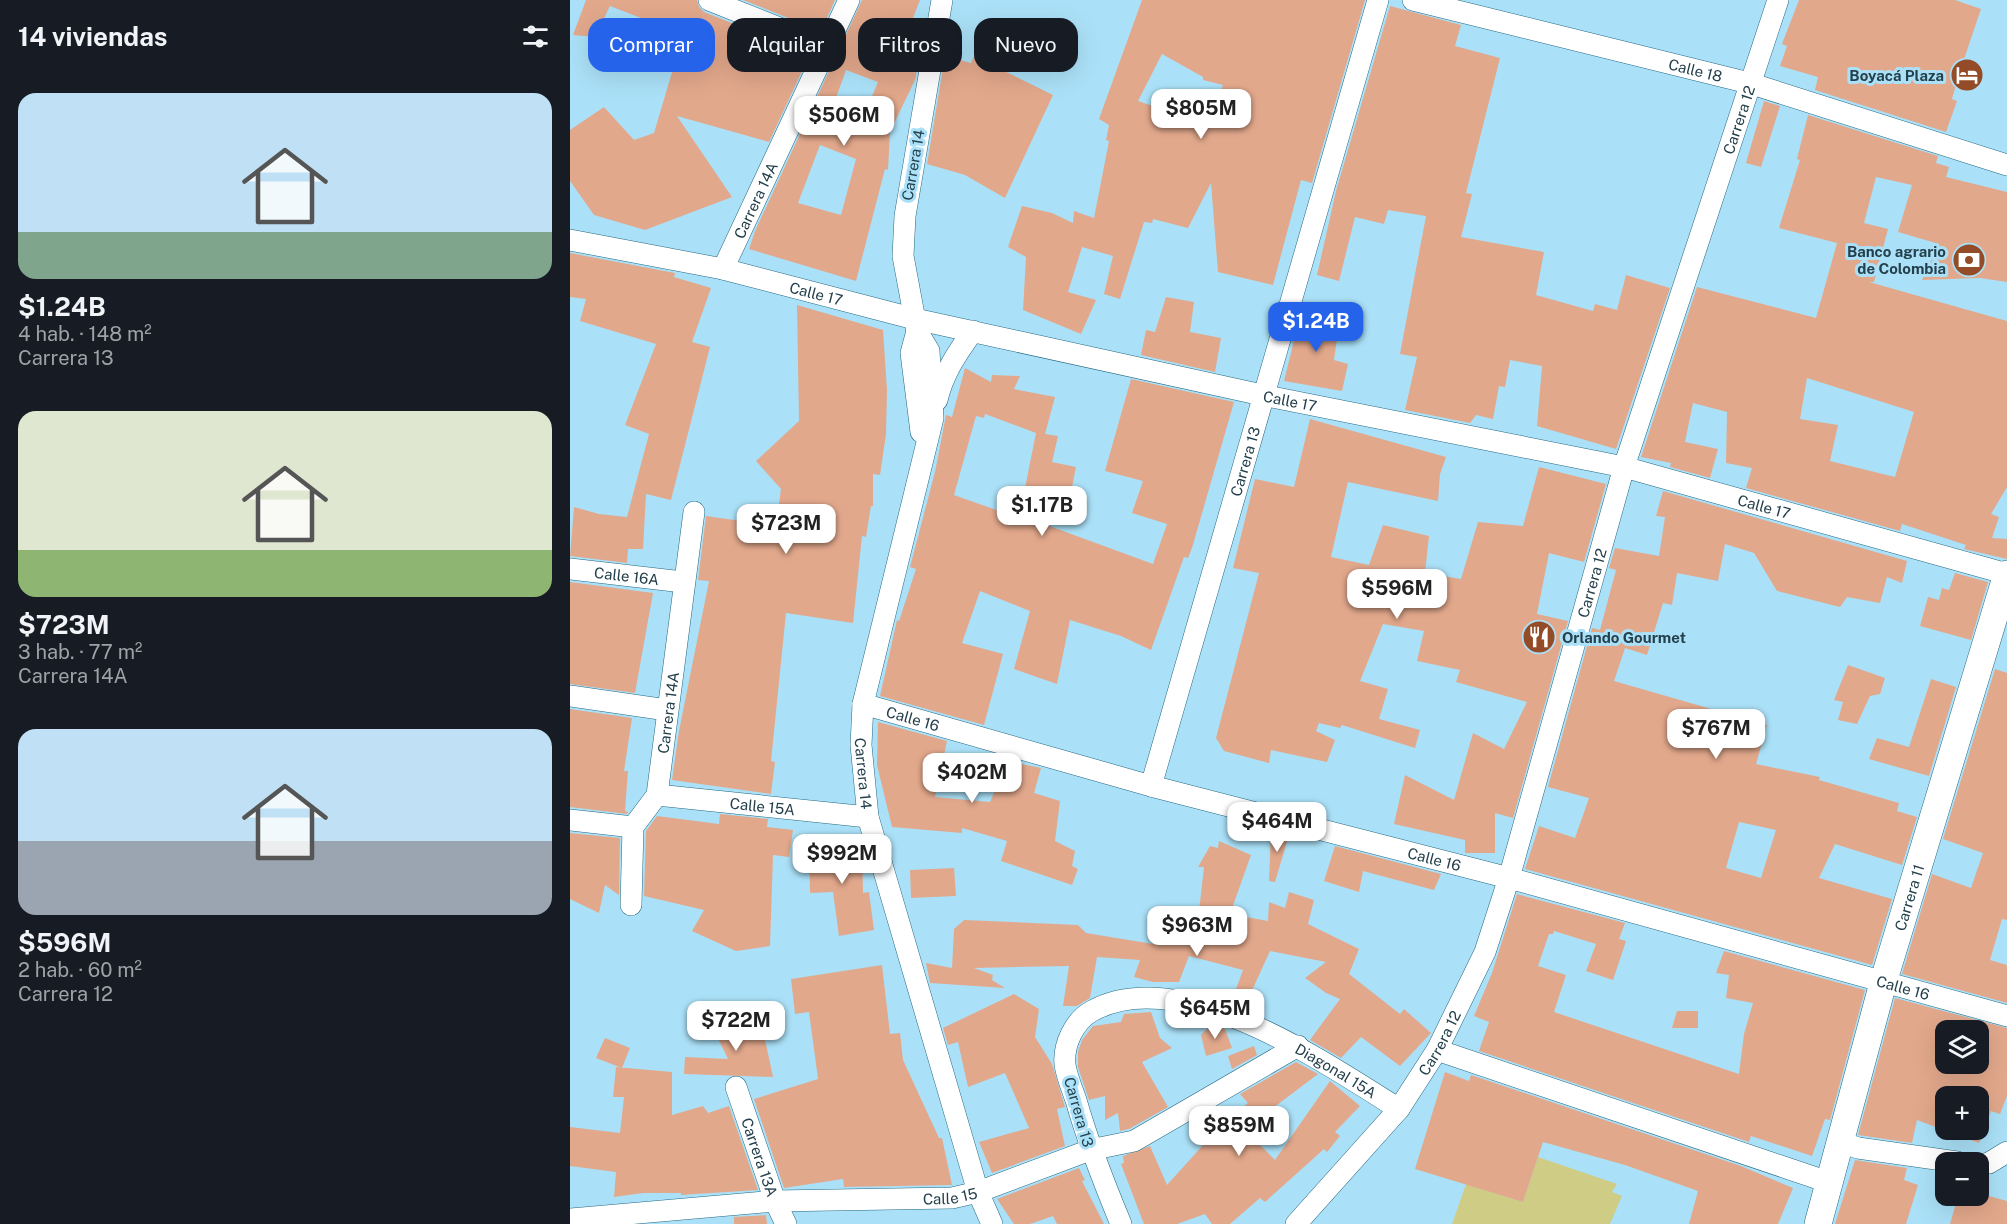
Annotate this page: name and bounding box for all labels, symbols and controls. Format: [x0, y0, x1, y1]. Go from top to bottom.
chip: Comprar [588, 18, 715, 72]
chip: Alquilar [727, 18, 846, 72]
chip: Filtros [858, 18, 962, 72]
chip: Nuevo [974, 18, 1078, 72]
icon: filters [519, 20, 552, 53]
text: 14 viviendas [18, 21, 167, 52]
street label: Calle 18 [1667, 55, 1724, 85]
hotel icon: Boyacá Plaza [1949, 57, 1985, 93]
place label: Boyacá Plaza [1849, 67, 1944, 84]
street label: Carrera 12 [1719, 83, 1758, 156]
pin: $805M [1159, 89, 1243, 140]
pin: $506M [802, 96, 886, 147]
text: $805M [1165, 96, 1237, 120]
text: $506M [808, 103, 880, 127]
street label: Carrera 14 [898, 128, 928, 202]
icon: home [231, 132, 339, 240]
street label: Carrera 14A [730, 159, 781, 241]
bank icon: Banco agrario de Colombia [1951, 242, 1987, 278]
place label: Banco agrario de Colombia [1847, 243, 1946, 277]
street label: Calle 17 [788, 278, 845, 308]
text: $1.24B [18, 291, 106, 322]
pin: $1.24B [1267, 302, 1365, 353]
text: $1.24B [1282, 309, 1350, 333]
text: 4 hab. · 148 m² [18, 322, 152, 346]
text: Carrera 13 [18, 346, 114, 370]
street label: Calle 17 [1262, 387, 1318, 414]
street label: Carrera 13 [1227, 424, 1263, 498]
icon: home [231, 450, 339, 558]
pin: $1.17B [993, 486, 1091, 537]
street label: Calle 17 [1736, 491, 1793, 522]
text: $1.17B [1011, 493, 1073, 517]
pin: $723M [744, 504, 828, 555]
text: $723M [751, 511, 821, 535]
street label: Carrera 12 [1574, 546, 1609, 619]
street label: Calle 16A [593, 563, 660, 588]
pin: $596M [1355, 569, 1439, 620]
text: $596M [1361, 576, 1433, 600]
text: $723M [18, 609, 110, 640]
restaurant icon: Orlando Gourmet [1521, 619, 1557, 655]
place label: Orlando Gourmet [1562, 629, 1686, 646]
text: 3 hab. · 77 m² [18, 640, 142, 664]
text: Carrera 14A [18, 664, 128, 688]
street label: Carrera 14A [654, 670, 682, 755]
street label: Calle 16 [884, 703, 942, 734]
pin: $767M [1674, 709, 1758, 760]
text: $767M [1681, 716, 1751, 740]
street label: Carrera 14 [852, 737, 876, 810]
pin: $402M [930, 753, 1014, 804]
text: $402M [937, 760, 1007, 784]
icon: home [231, 768, 339, 876]
street label: Calle 15A [729, 794, 796, 818]
pin: $464M [1235, 802, 1319, 853]
text: $464M [1241, 809, 1313, 833]
pin: $992M [800, 834, 884, 885]
text: $992M [807, 841, 877, 865]
street label: Calle 16 [1406, 844, 1463, 874]
street label: Carrera 11 [1891, 862, 1927, 933]
pin: $963M [1155, 906, 1239, 957]
text: $963M [1161, 913, 1233, 937]
text: $596M [18, 927, 111, 958]
text: 2 hab. · 60 m² [18, 958, 142, 982]
street label: Calle 16 [1875, 972, 1932, 1003]
text: Carrera 12 [18, 982, 113, 1006]
pin: $645M [1173, 989, 1257, 1040]
text: $645M [1179, 996, 1251, 1020]
pin: $722M [694, 1001, 778, 1052]
text: $722M [701, 1008, 771, 1032]
street label: Carrera 12 [1415, 1008, 1464, 1078]
map controls [1935, 1020, 1989, 1206]
button: layers [1935, 1020, 1989, 1074]
street label: Diagonal 15A [1293, 1040, 1380, 1101]
street label: Carrera 13 [1061, 1075, 1097, 1149]
button: + [1935, 1086, 1989, 1140]
pin: $859M [1197, 1106, 1281, 1157]
text: $859M [1203, 1113, 1275, 1137]
street label: Carrera 13A [739, 1115, 781, 1199]
button: − [1935, 1152, 1989, 1206]
street label: Calle 15 [923, 1184, 979, 1207]

